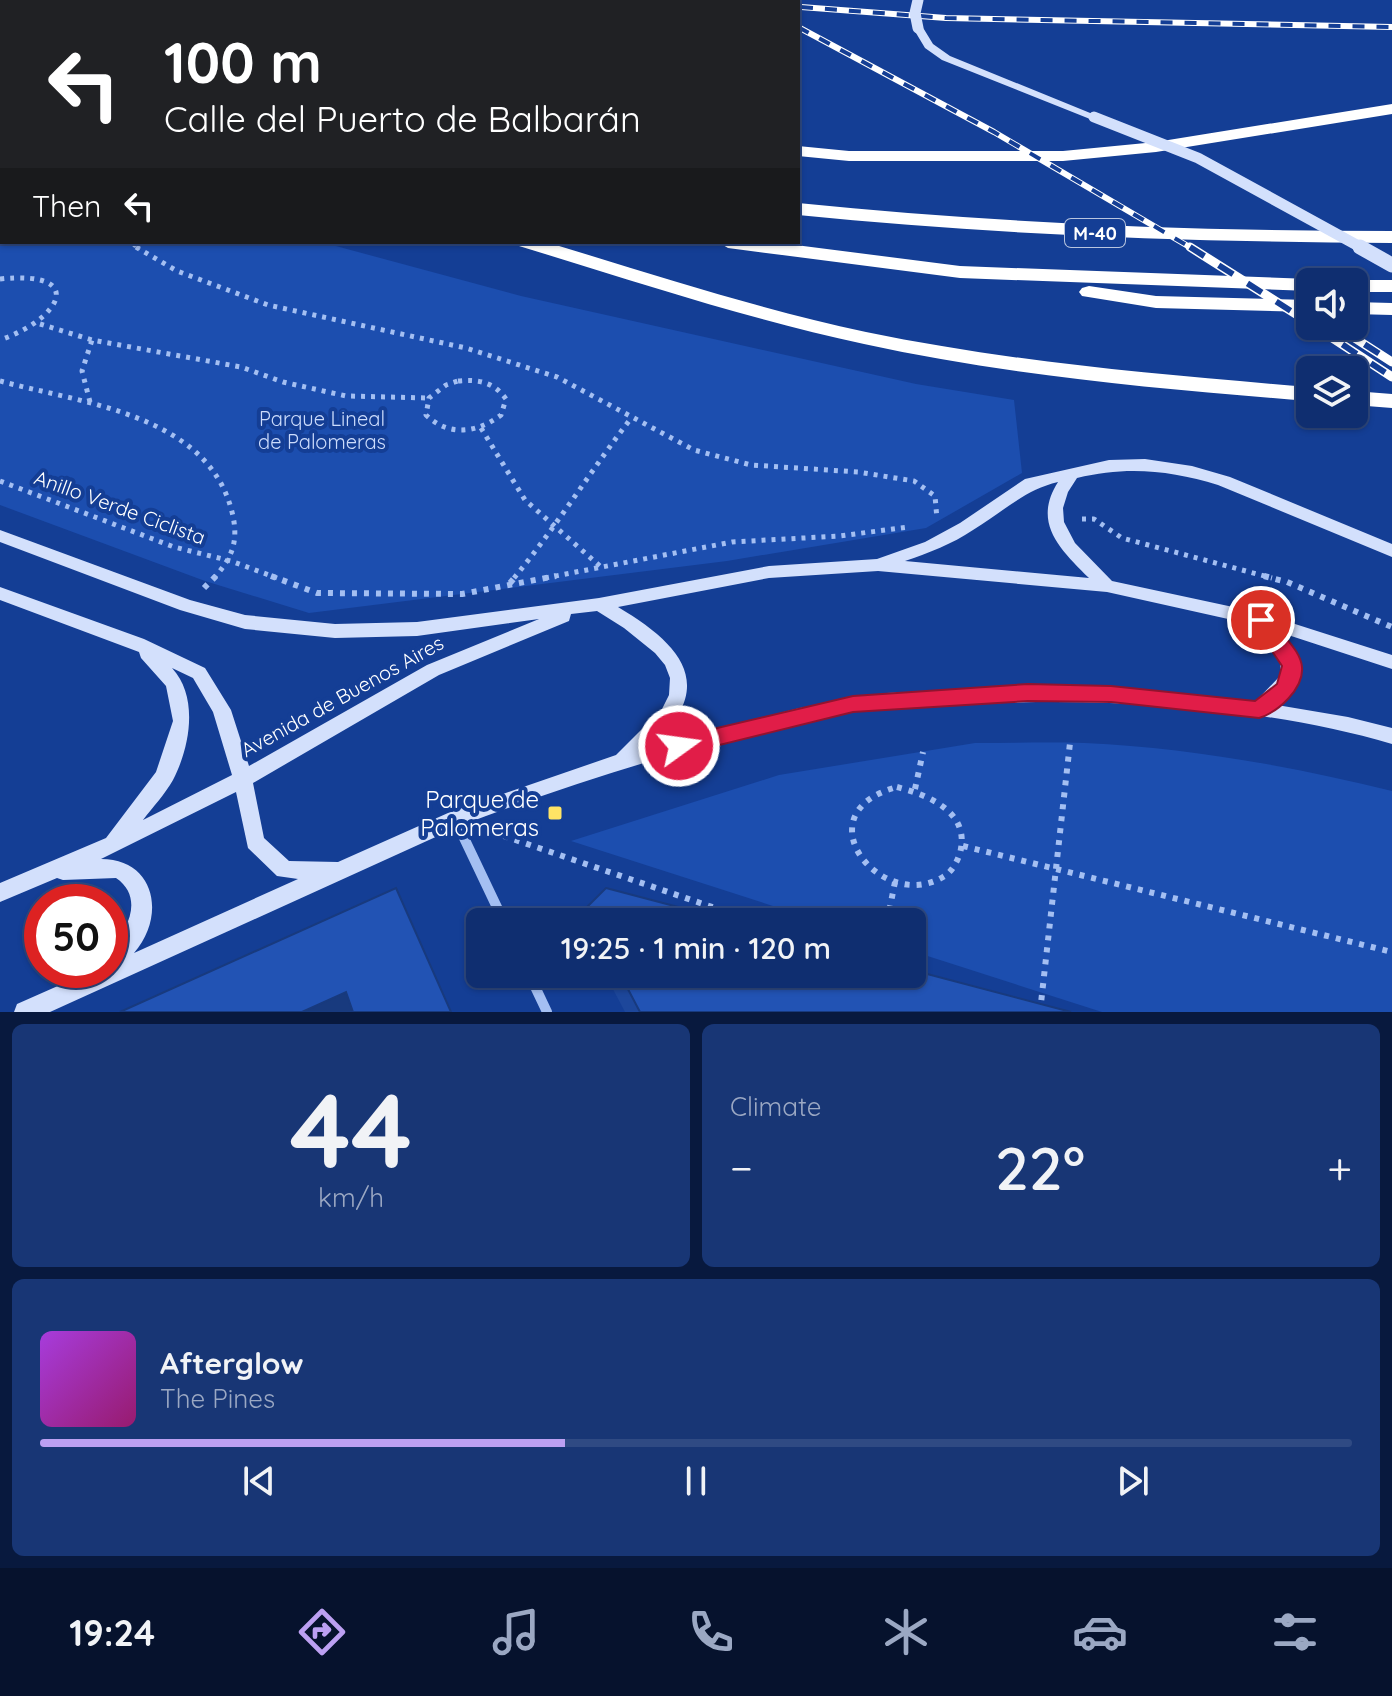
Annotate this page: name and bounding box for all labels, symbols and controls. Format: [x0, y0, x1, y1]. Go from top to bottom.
text: 100 m [164, 27, 322, 97]
icon: left [32, 32, 136, 136]
text: Calle del Puerto de Balbarán [164, 96, 641, 141]
icon: left [117, 184, 161, 228]
text: Then [32, 187, 101, 225]
road number: M-40 [1065, 219, 1125, 247]
map controls [1296, 268, 1368, 428]
button: sound [1296, 268, 1368, 340]
button: layers [1296, 356, 1368, 428]
park label: Parque Lineal de Palomeras [258, 406, 386, 454]
street label: Anillo Verde Ciclista [31, 464, 209, 550]
pin [1227, 586, 1295, 654]
icon: arrive [1239, 598, 1283, 642]
street label: Avenida de Buenos Aires [236, 630, 448, 762]
position arrow [637, 704, 721, 788]
place label: Parque de Palomeras [420, 784, 539, 842]
marker: Parque de Palomeras [546, 804, 564, 822]
speed limit sign: 50 [24, 884, 128, 988]
text: 19:25 · 1 min · 120 m [561, 929, 831, 967]
text: 44 [290, 1064, 412, 1194]
text: Climate [730, 1090, 821, 1123]
text: 22° [995, 1130, 1085, 1205]
text: − [730, 1140, 753, 1195]
text: + [1327, 1140, 1352, 1195]
text: km/h [318, 1181, 384, 1214]
text: Afterglow [160, 1344, 303, 1382]
text: The Pines [160, 1382, 275, 1415]
icon: previous [237, 1459, 281, 1503]
icon: pause [674, 1459, 718, 1503]
icon: next [1111, 1459, 1155, 1503]
icon: directions [294, 1604, 350, 1660]
icon: music [488, 1604, 544, 1660]
icon: phone [683, 1604, 739, 1660]
icon: climate [878, 1604, 934, 1660]
icon: car [1072, 1604, 1128, 1660]
icon: filters [1267, 1604, 1323, 1660]
text: 19:24 [69, 1610, 155, 1655]

